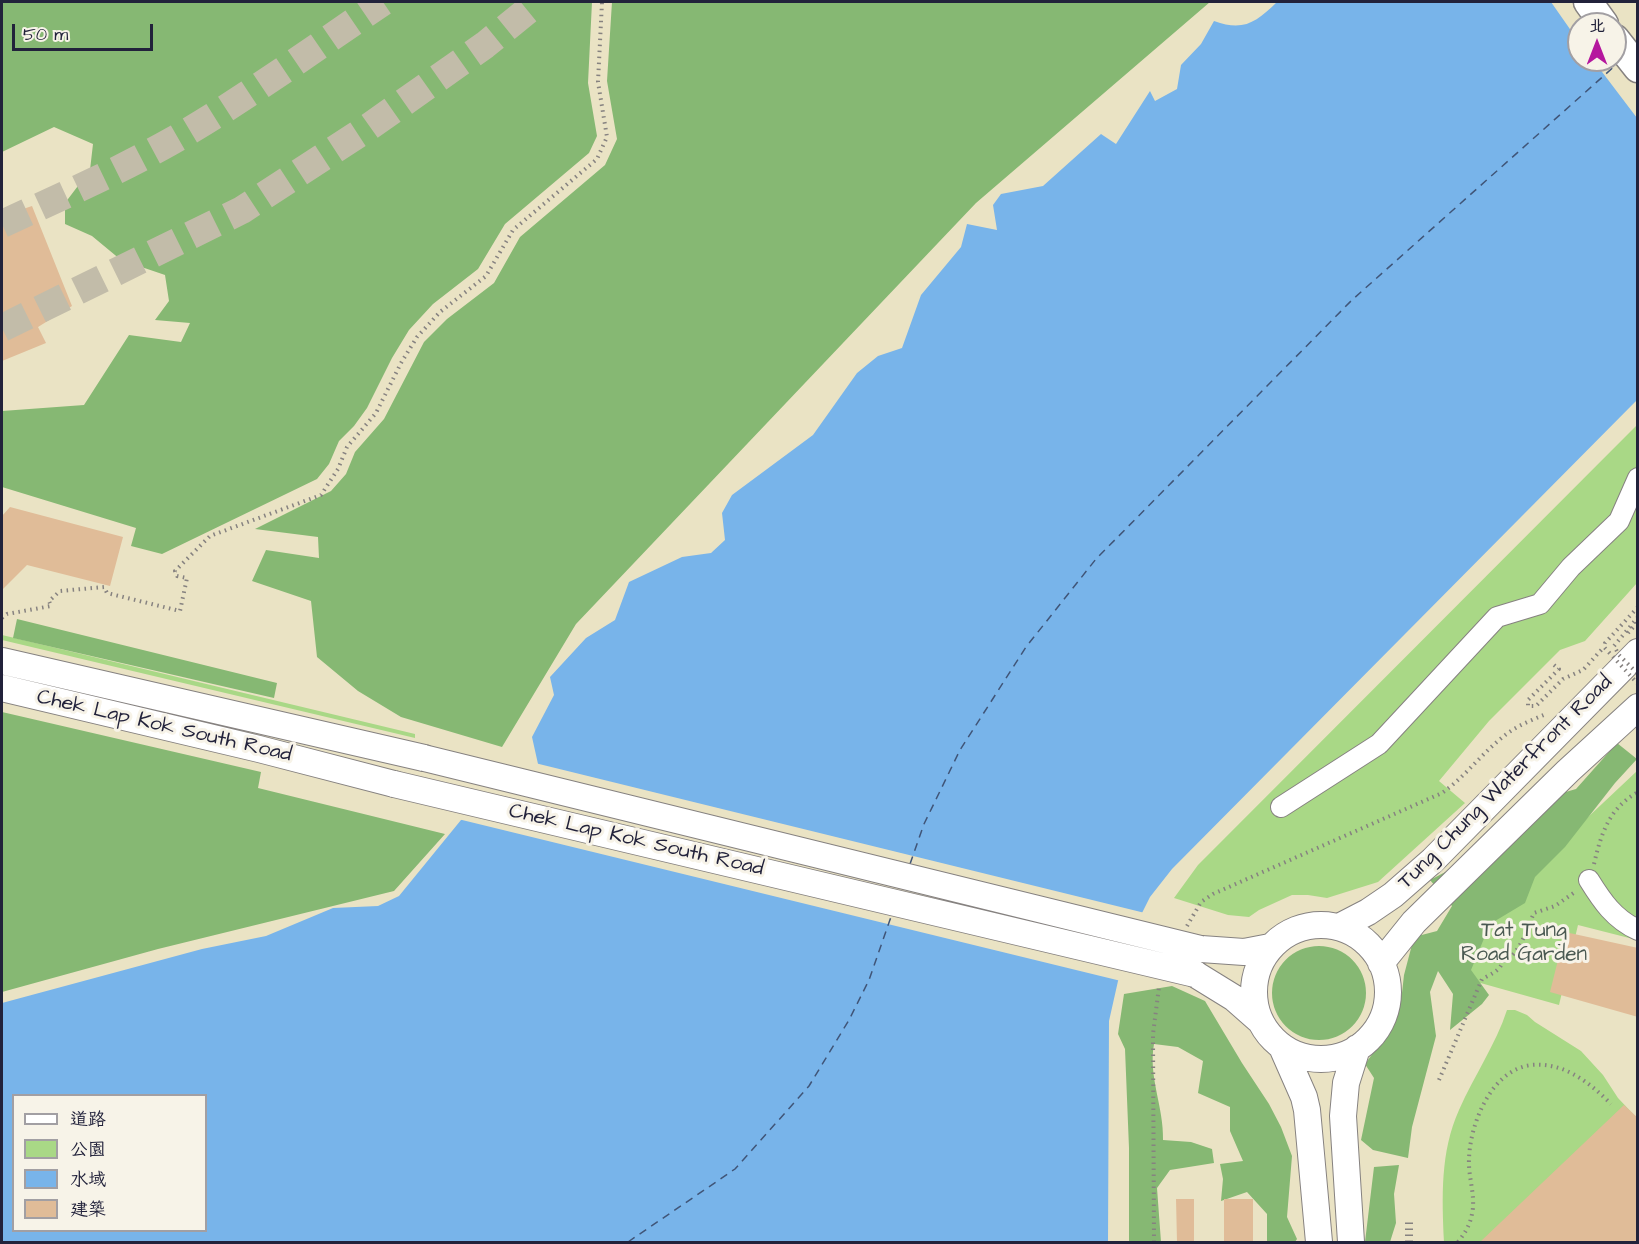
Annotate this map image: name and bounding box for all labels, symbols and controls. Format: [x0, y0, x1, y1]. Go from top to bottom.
scale bar [15, 12, 156, 50]
north arrow [1567, 12, 1627, 72]
text: 北 [1589, 15, 1605, 37]
text: 50 m [23, 22, 68, 47]
street label: Tung Chung Waterfront Road [1394, 671, 1618, 895]
street label: Chek Lap Kok South Road [34, 685, 294, 769]
street label: Chek Lap Kok South Road [506, 799, 766, 883]
park label: Tat Tung Road Garden [1461, 919, 1587, 969]
legend [12, 1094, 207, 1232]
text: 道路 [70, 1107, 106, 1132]
text: 公園 [70, 1137, 106, 1162]
text: 水域 [70, 1167, 106, 1192]
text: 建築 [70, 1197, 106, 1222]

